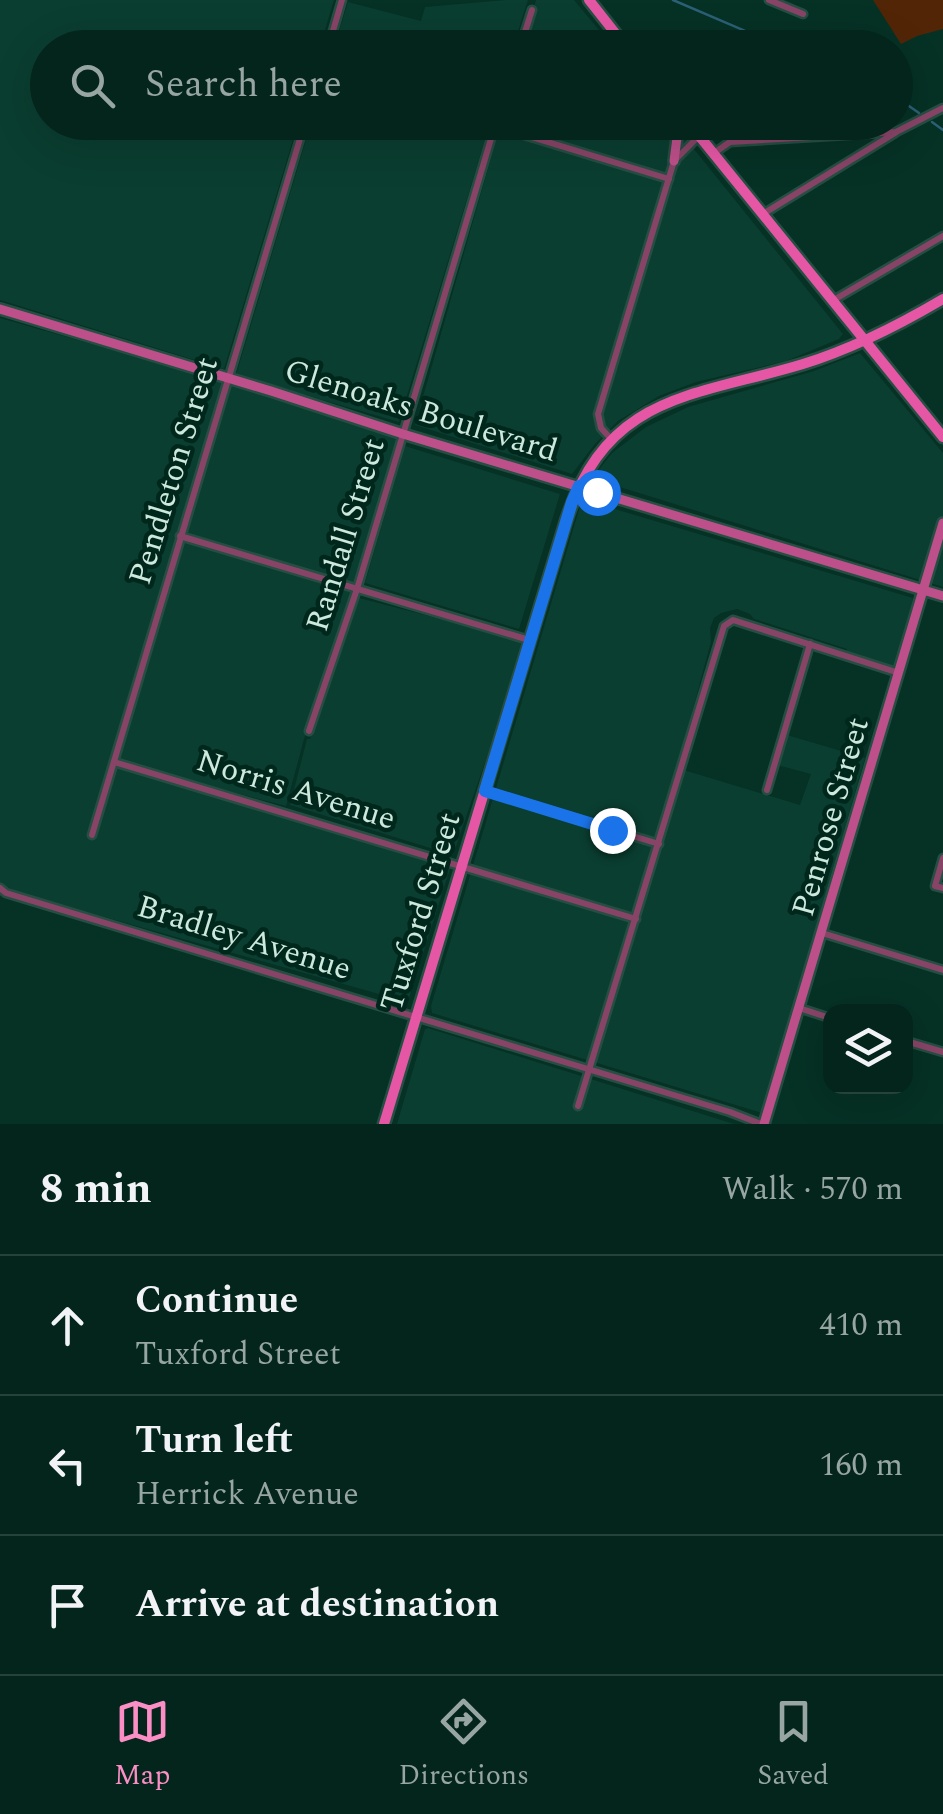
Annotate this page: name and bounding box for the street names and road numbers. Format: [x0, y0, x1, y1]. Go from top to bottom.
street label: Glenoaks Boulevard [278, 346, 564, 476]
street label: Pendleton Street [116, 351, 232, 591]
street label: Randall Street [293, 432, 399, 638]
street label: Penrose Street [779, 712, 883, 922]
street label: Norris Avenue [190, 736, 402, 844]
street label: Tuxford Street [367, 806, 475, 1018]
street label: Bradley Avenue [131, 882, 357, 994]

